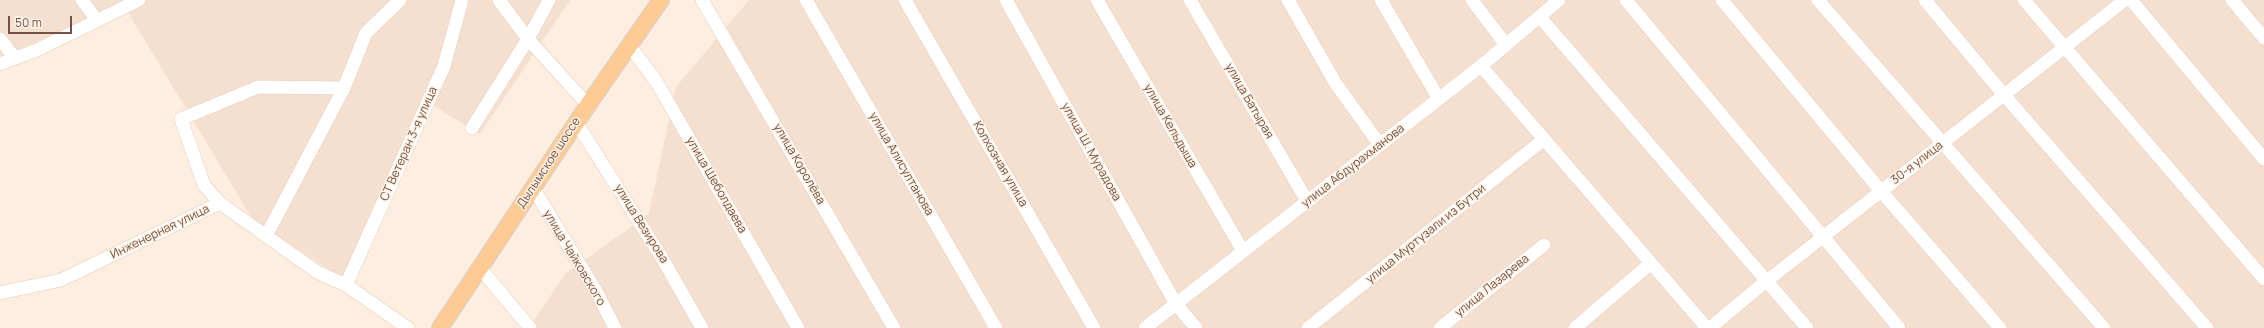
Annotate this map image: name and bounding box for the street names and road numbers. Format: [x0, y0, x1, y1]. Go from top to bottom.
street label: улица Батырая [1222, 61, 1276, 141]
street label: улица Кельдыша [1140, 82, 1200, 170]
street label: СТ Ветеран 3-я улица [377, 85, 441, 203]
street label: улица Ш. Мурадова [1058, 100, 1124, 204]
street label: улица Алисултанова [866, 110, 936, 218]
street label: Дылымское шоссе [514, 115, 584, 211]
street label: Колхозная улица [970, 119, 1030, 209]
street label: улица Королёва [770, 121, 828, 207]
street label: улица Абдурахманова [1299, 121, 1407, 211]
street label: улица Шеболдаева [682, 134, 750, 236]
street label: 30-я улица [1888, 138, 1946, 188]
street label: улица Муртузали из Бутри [1363, 181, 1489, 287]
street label: улица Везирова [611, 182, 671, 266]
street label: Инженерная улица [108, 202, 212, 262]
street label: улица Чайковского [540, 208, 608, 308]
street label: улица Лазарева [1452, 252, 1532, 320]

